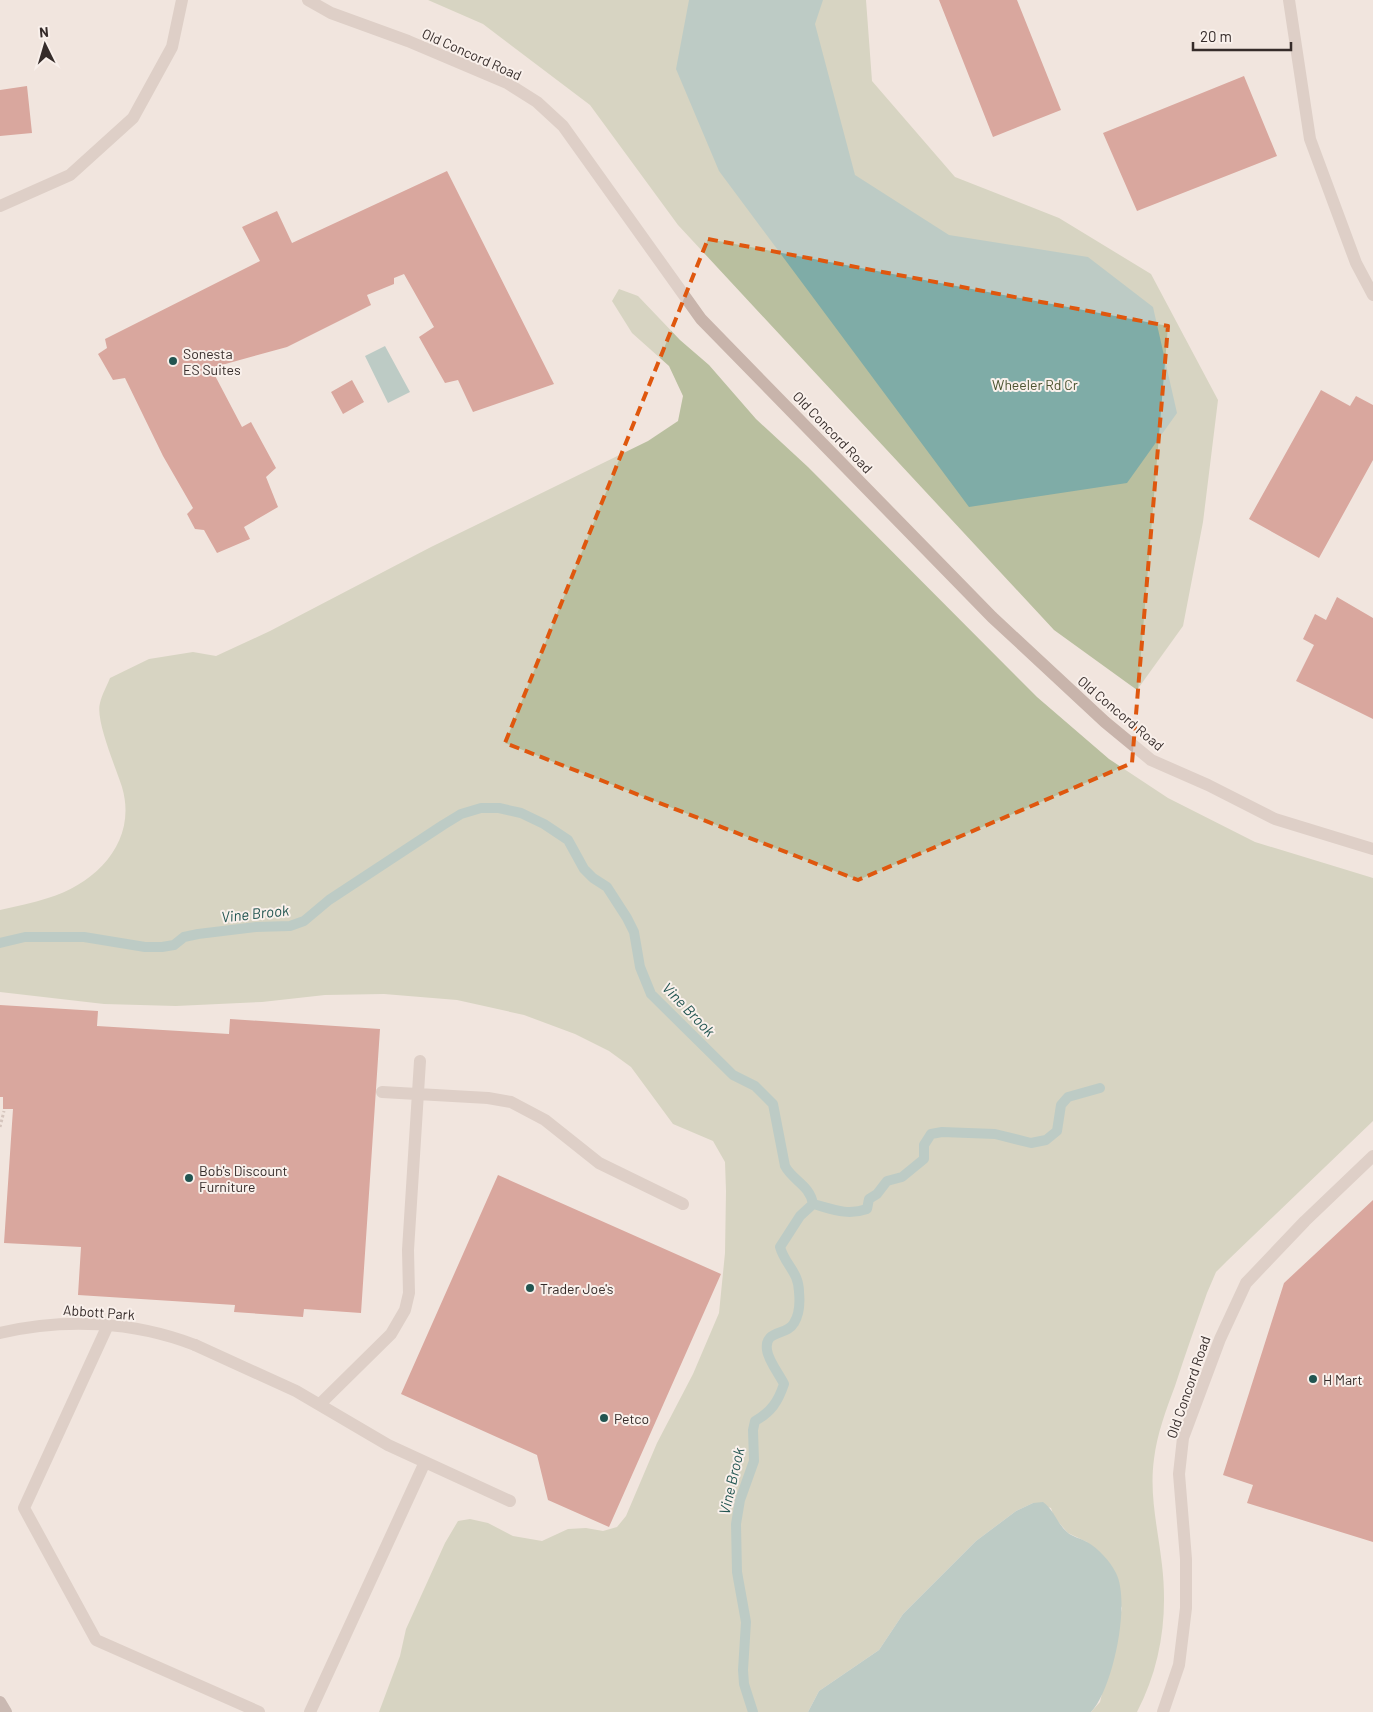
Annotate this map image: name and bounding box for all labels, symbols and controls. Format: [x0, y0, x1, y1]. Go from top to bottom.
north arrow [20, 20, 70, 70]
scale bar [1193, 20, 1290, 52]
text: N [38, 23, 49, 40]
street label: Old Concord Road [420, 24, 524, 84]
text: 20 m [1200, 27, 1232, 45]
place label: Sonesta ES Suites [183, 345, 241, 378]
marker: Sonesta ES Suites [167, 355, 179, 367]
park label: Wheeler Rd Cr [992, 376, 1078, 393]
street label: Old Concord Road [790, 388, 876, 476]
street label: Old Concord Road [1074, 672, 1168, 754]
water label: Vine Brook [220, 900, 291, 926]
water label: Vine Brook [659, 978, 720, 1040]
place label: Bob's Discount Furniture [199, 1162, 288, 1195]
marker: Bob's Discount Furniture [183, 1172, 195, 1184]
place label: Trader Joe's [540, 1280, 614, 1297]
marker: Trader Joe's [524, 1282, 536, 1294]
street label: Abbott Park [63, 1301, 135, 1323]
street label: Old Concord Road [1163, 1334, 1213, 1440]
place label: H Mart [1323, 1371, 1363, 1388]
marker: H Mart [1307, 1373, 1319, 1385]
place label: Petco [614, 1410, 649, 1427]
marker: Petco [598, 1412, 610, 1424]
water label: Vine Brook [715, 1445, 748, 1516]

